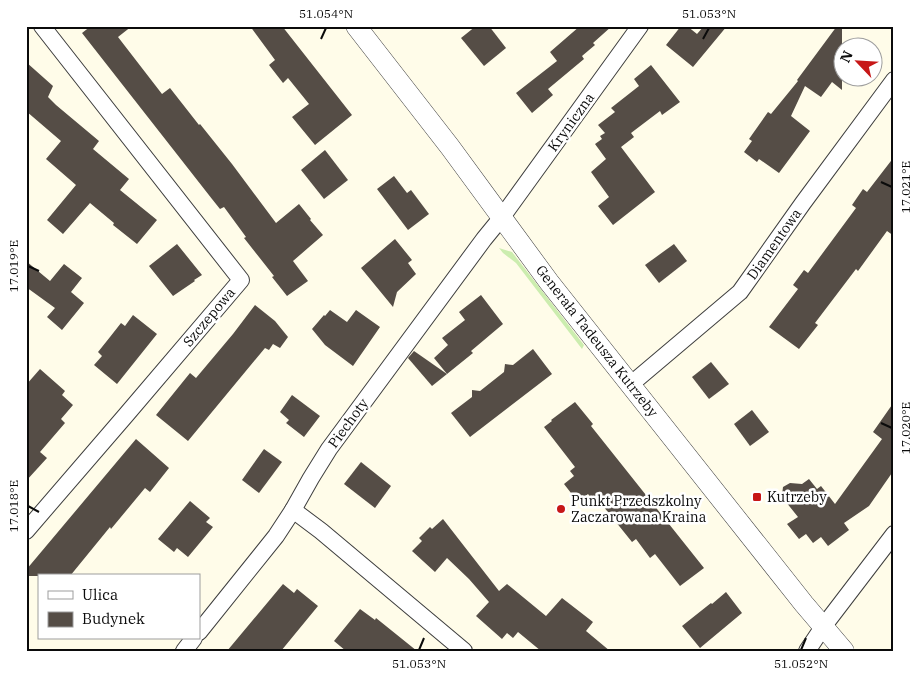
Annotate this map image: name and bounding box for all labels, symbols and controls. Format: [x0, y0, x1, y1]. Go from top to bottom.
text: 51.054°N [299, 6, 353, 21]
text: 51.053°N [682, 6, 736, 21]
north arrow [832, 38, 882, 88]
text: N [836, 48, 857, 65]
street label: Kryniczna [544, 89, 599, 155]
text: 17.021°E [898, 161, 913, 213]
street label: Diamentowa [743, 205, 805, 283]
text: 17.019°E [6, 240, 21, 292]
street label: Generała Tadeusza Kutrzeby [532, 261, 662, 421]
street label: Szczepowa [179, 283, 239, 350]
street label: Piechoty [324, 394, 372, 451]
text: 17.020°E [898, 402, 913, 454]
text: 17.018°E [6, 480, 21, 532]
place label: Kutrzeby [767, 488, 827, 506]
marker: Kutrzeby [751, 491, 763, 503]
place label: Punkt Przedszkolny Zaczarowana Kraina [571, 492, 707, 526]
marker: Punkt Przedszkolny Zaczarowana Kraina [555, 503, 567, 515]
legend [38, 574, 200, 640]
text: Ulica [82, 585, 118, 604]
text: Budynek [82, 609, 145, 628]
text: 51.053°N [392, 656, 446, 671]
text: 51.052°N [774, 656, 828, 671]

